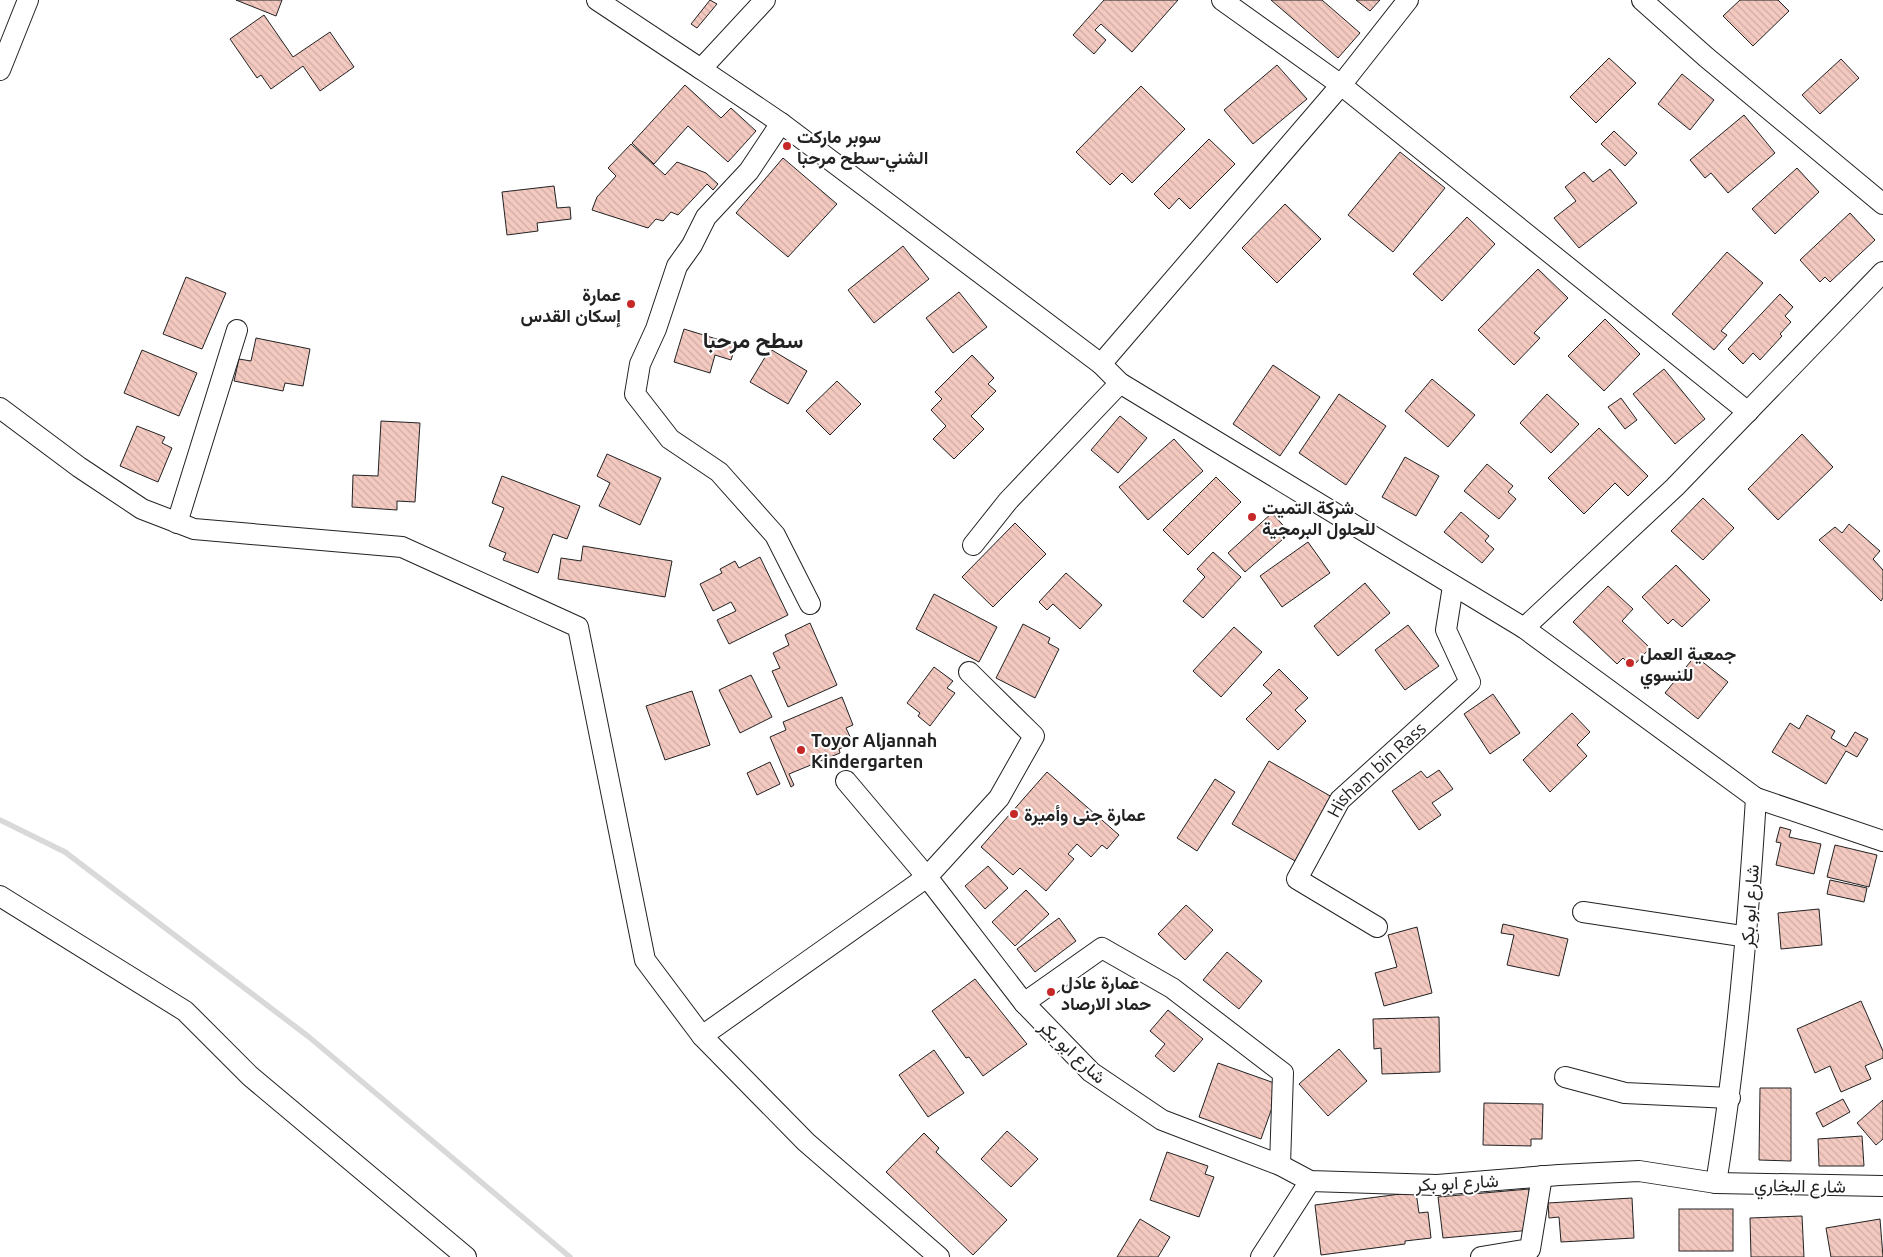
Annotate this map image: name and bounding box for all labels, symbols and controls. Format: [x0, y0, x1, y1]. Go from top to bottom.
place label: سوبر ماركت الشني-سطح مرحبا [797, 126, 928, 173]
marker: سوبر ماركت الشني-سطح مرحبا [781, 140, 793, 152]
place label: عمارة إسكان القدس [521, 284, 621, 328]
marker: عمارة إسكان القدس [625, 298, 637, 310]
district label: سطح مرحبا [703, 327, 803, 356]
place label: شركة التميت للحلول البرمجية [1262, 497, 1376, 540]
marker: شركة التميت للحلول البرمجية [1246, 511, 1258, 523]
place label: جمعية العمل للنسوي [1640, 643, 1736, 690]
marker: جمعية العمل للنسوي [1624, 657, 1636, 669]
street label: Hisham bin Rass [1323, 718, 1429, 821]
place label: Toyor Aljannah Kindergarten [811, 730, 937, 771]
marker: Toyor Aljannah Kindergarten [795, 744, 807, 756]
place label: عمارة جنى وأميرة [1024, 804, 1146, 826]
marker: عمارة جنى وأميرة [1008, 808, 1020, 820]
street label: شارع ابو بكر [1736, 864, 1765, 949]
place label: عمارة عادل حماد الارصاد [1061, 972, 1151, 1015]
marker: عمارة عادل حماد الارصاد [1045, 986, 1057, 998]
street label: شارع ابو بكر [1033, 1015, 1110, 1089]
street label: شارع ابو بكر [1414, 1170, 1499, 1197]
street label: شارع البخاري [1754, 1174, 1846, 1202]

